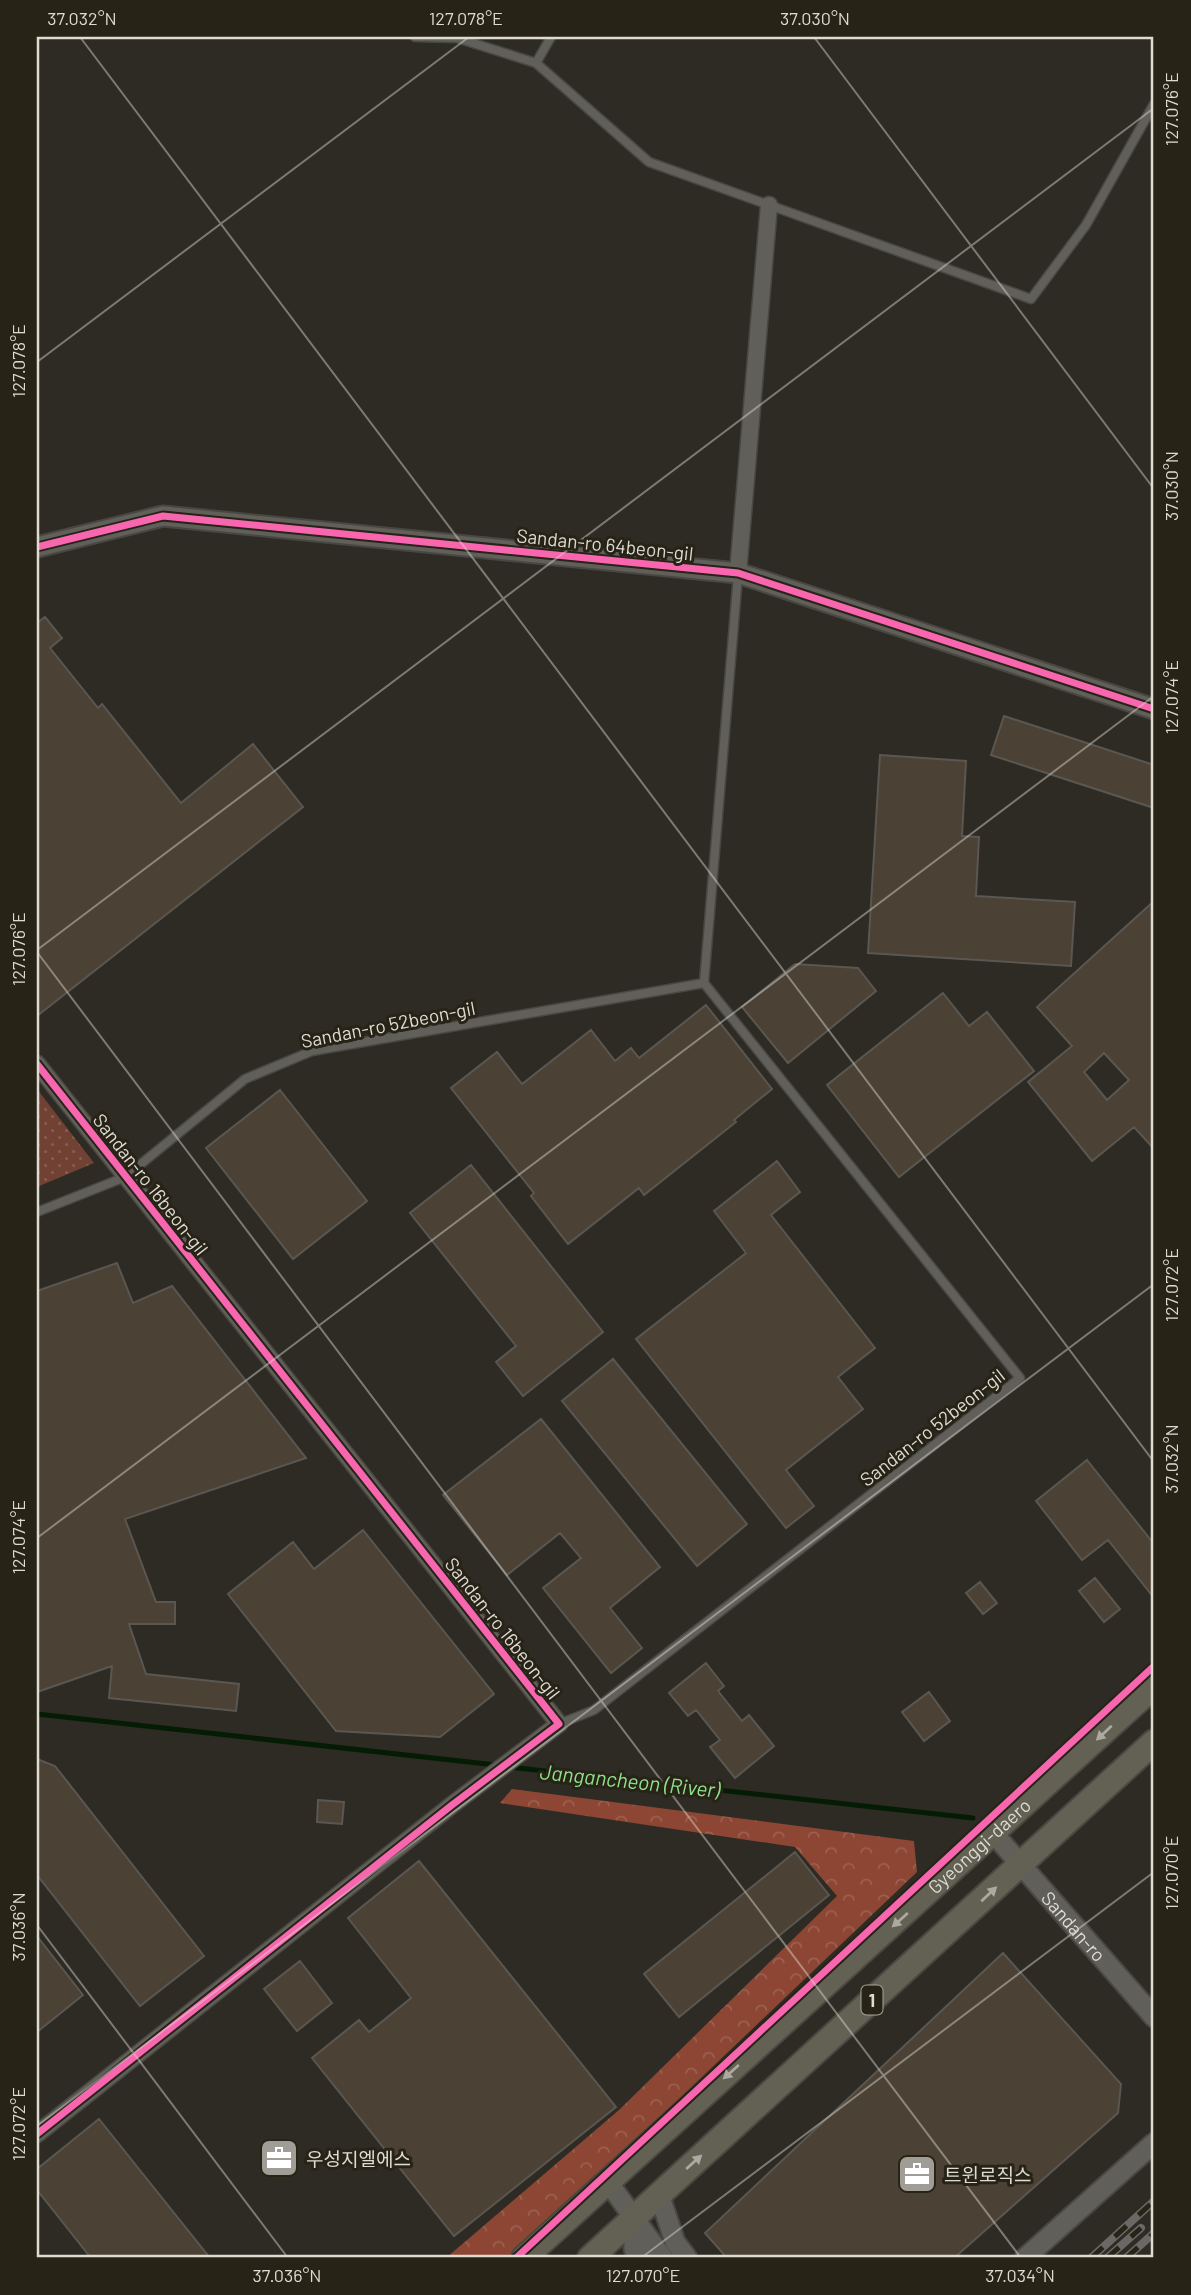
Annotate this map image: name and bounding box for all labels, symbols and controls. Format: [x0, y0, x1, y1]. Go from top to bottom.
text: 37.032°N [47, 7, 117, 29]
text: 127.078°E [429, 7, 503, 29]
text: 37.030°N [780, 7, 850, 29]
text: 127.076°E [1160, 72, 1182, 146]
text: 127.078°E [7, 324, 29, 398]
text: 37.030°N [1160, 451, 1182, 521]
street label: Sandan-ro 64beon-gil [516, 523, 694, 565]
text: 127.074°E [1160, 660, 1182, 734]
text: 127.076°E [7, 912, 29, 986]
street label: Sandan-ro 52beon-gil [299, 996, 477, 1052]
street label: Sandan-ro 16beon-gil [88, 1108, 214, 1260]
text: 127.072°E [1160, 1248, 1182, 1322]
street label: Sandan-ro 52beon-gil [855, 1363, 1009, 1491]
text: 37.032°N [1160, 1424, 1182, 1494]
text: 127.074°E [7, 1500, 29, 1574]
street label: Sandan-ro 16beon-gil [440, 1552, 566, 1704]
one-way arrow [1096, 1724, 1113, 1740]
water label: Jangancheon (River) [539, 1758, 722, 1802]
street label: Gyeonggi-daero [922, 1793, 1035, 1898]
text: 127.070°E [1160, 1836, 1182, 1910]
one-way arrow [980, 1886, 997, 1902]
street label: Sandan-ro [1037, 1886, 1111, 1966]
text: 37.036°N [7, 1892, 29, 1962]
one-way arrow [892, 1911, 909, 1927]
road number: 1 [862, 1986, 882, 2014]
one-way arrow [723, 2063, 740, 2079]
text: 127.072°E [7, 2087, 29, 2161]
office icon: 우성지엘에스 [258, 2137, 300, 2179]
place label: 우성지엘에스 [306, 2147, 411, 2170]
office icon: 트윈로직스 [896, 2153, 938, 2195]
one-way arrow [685, 2154, 703, 2170]
place label: 트윈로직스 [944, 2163, 1031, 2186]
text: 37.036°N [252, 2264, 322, 2286]
text: 127.070°E [606, 2264, 680, 2286]
text: 37.034°N [985, 2264, 1055, 2286]

